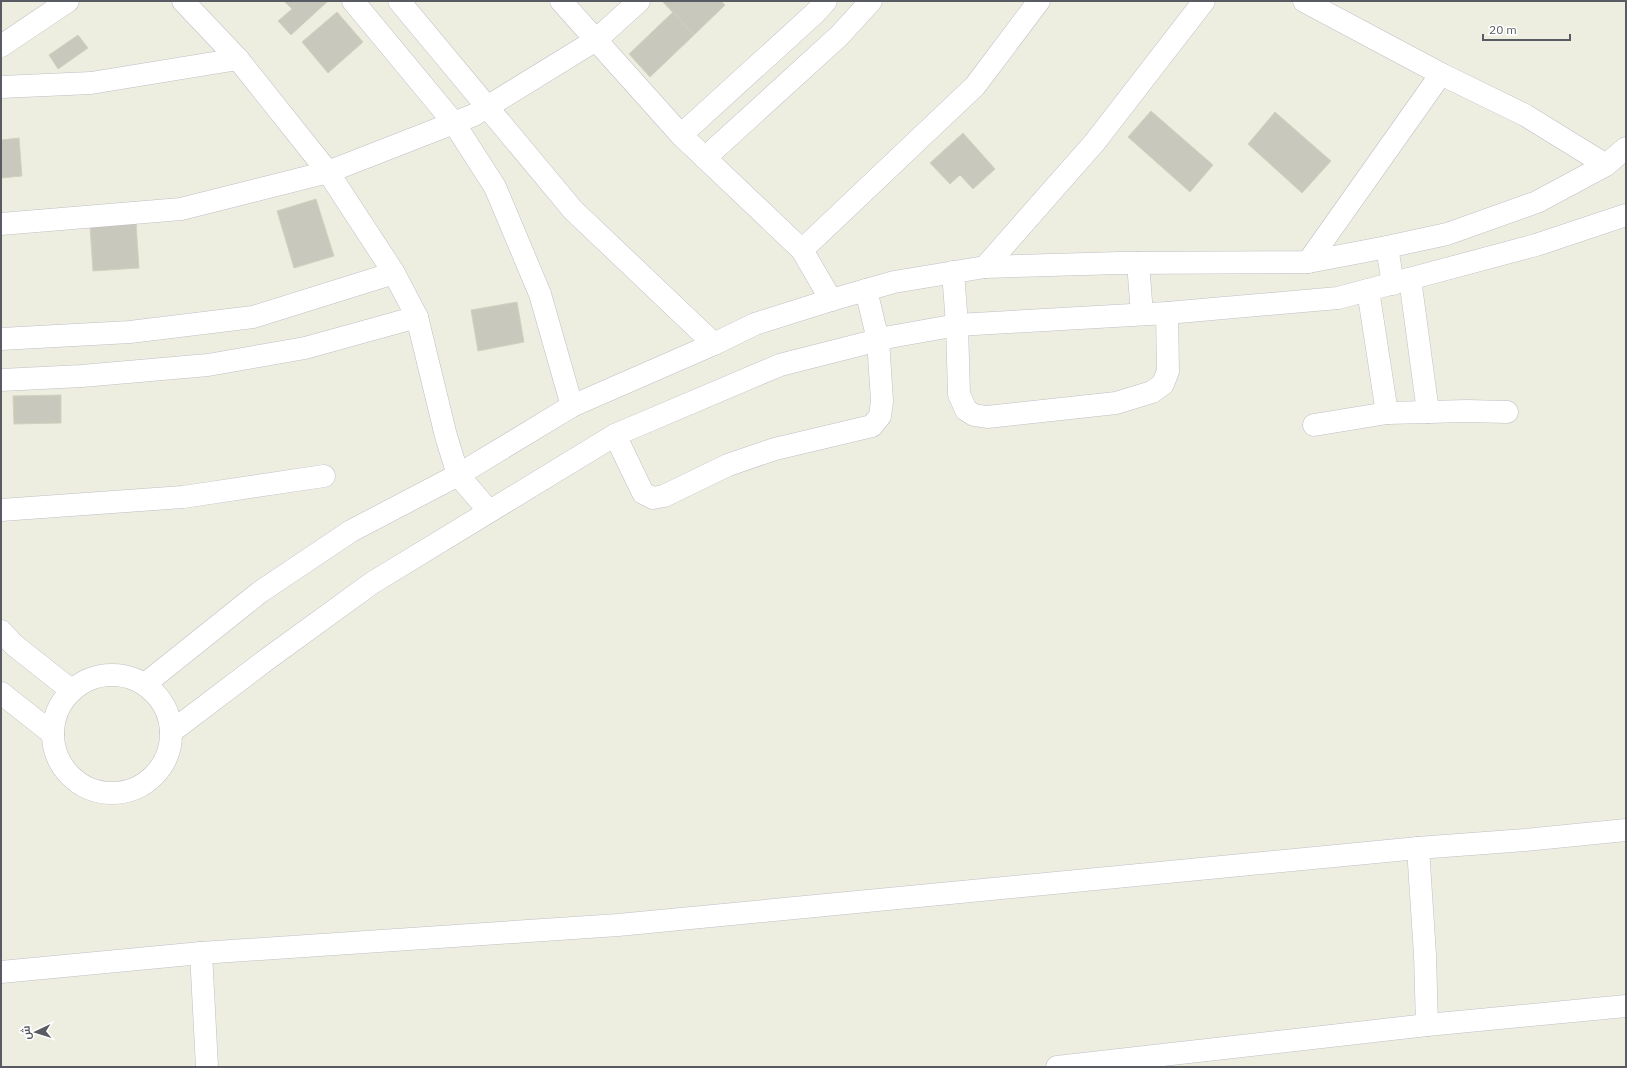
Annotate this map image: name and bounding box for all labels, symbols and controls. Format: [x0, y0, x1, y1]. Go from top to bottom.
scale bar [1483, 16, 1570, 42]
text: 20 m [1489, 22, 1517, 37]
north arrow [16, 1012, 56, 1052]
text: ش [19, 1025, 33, 1040]

